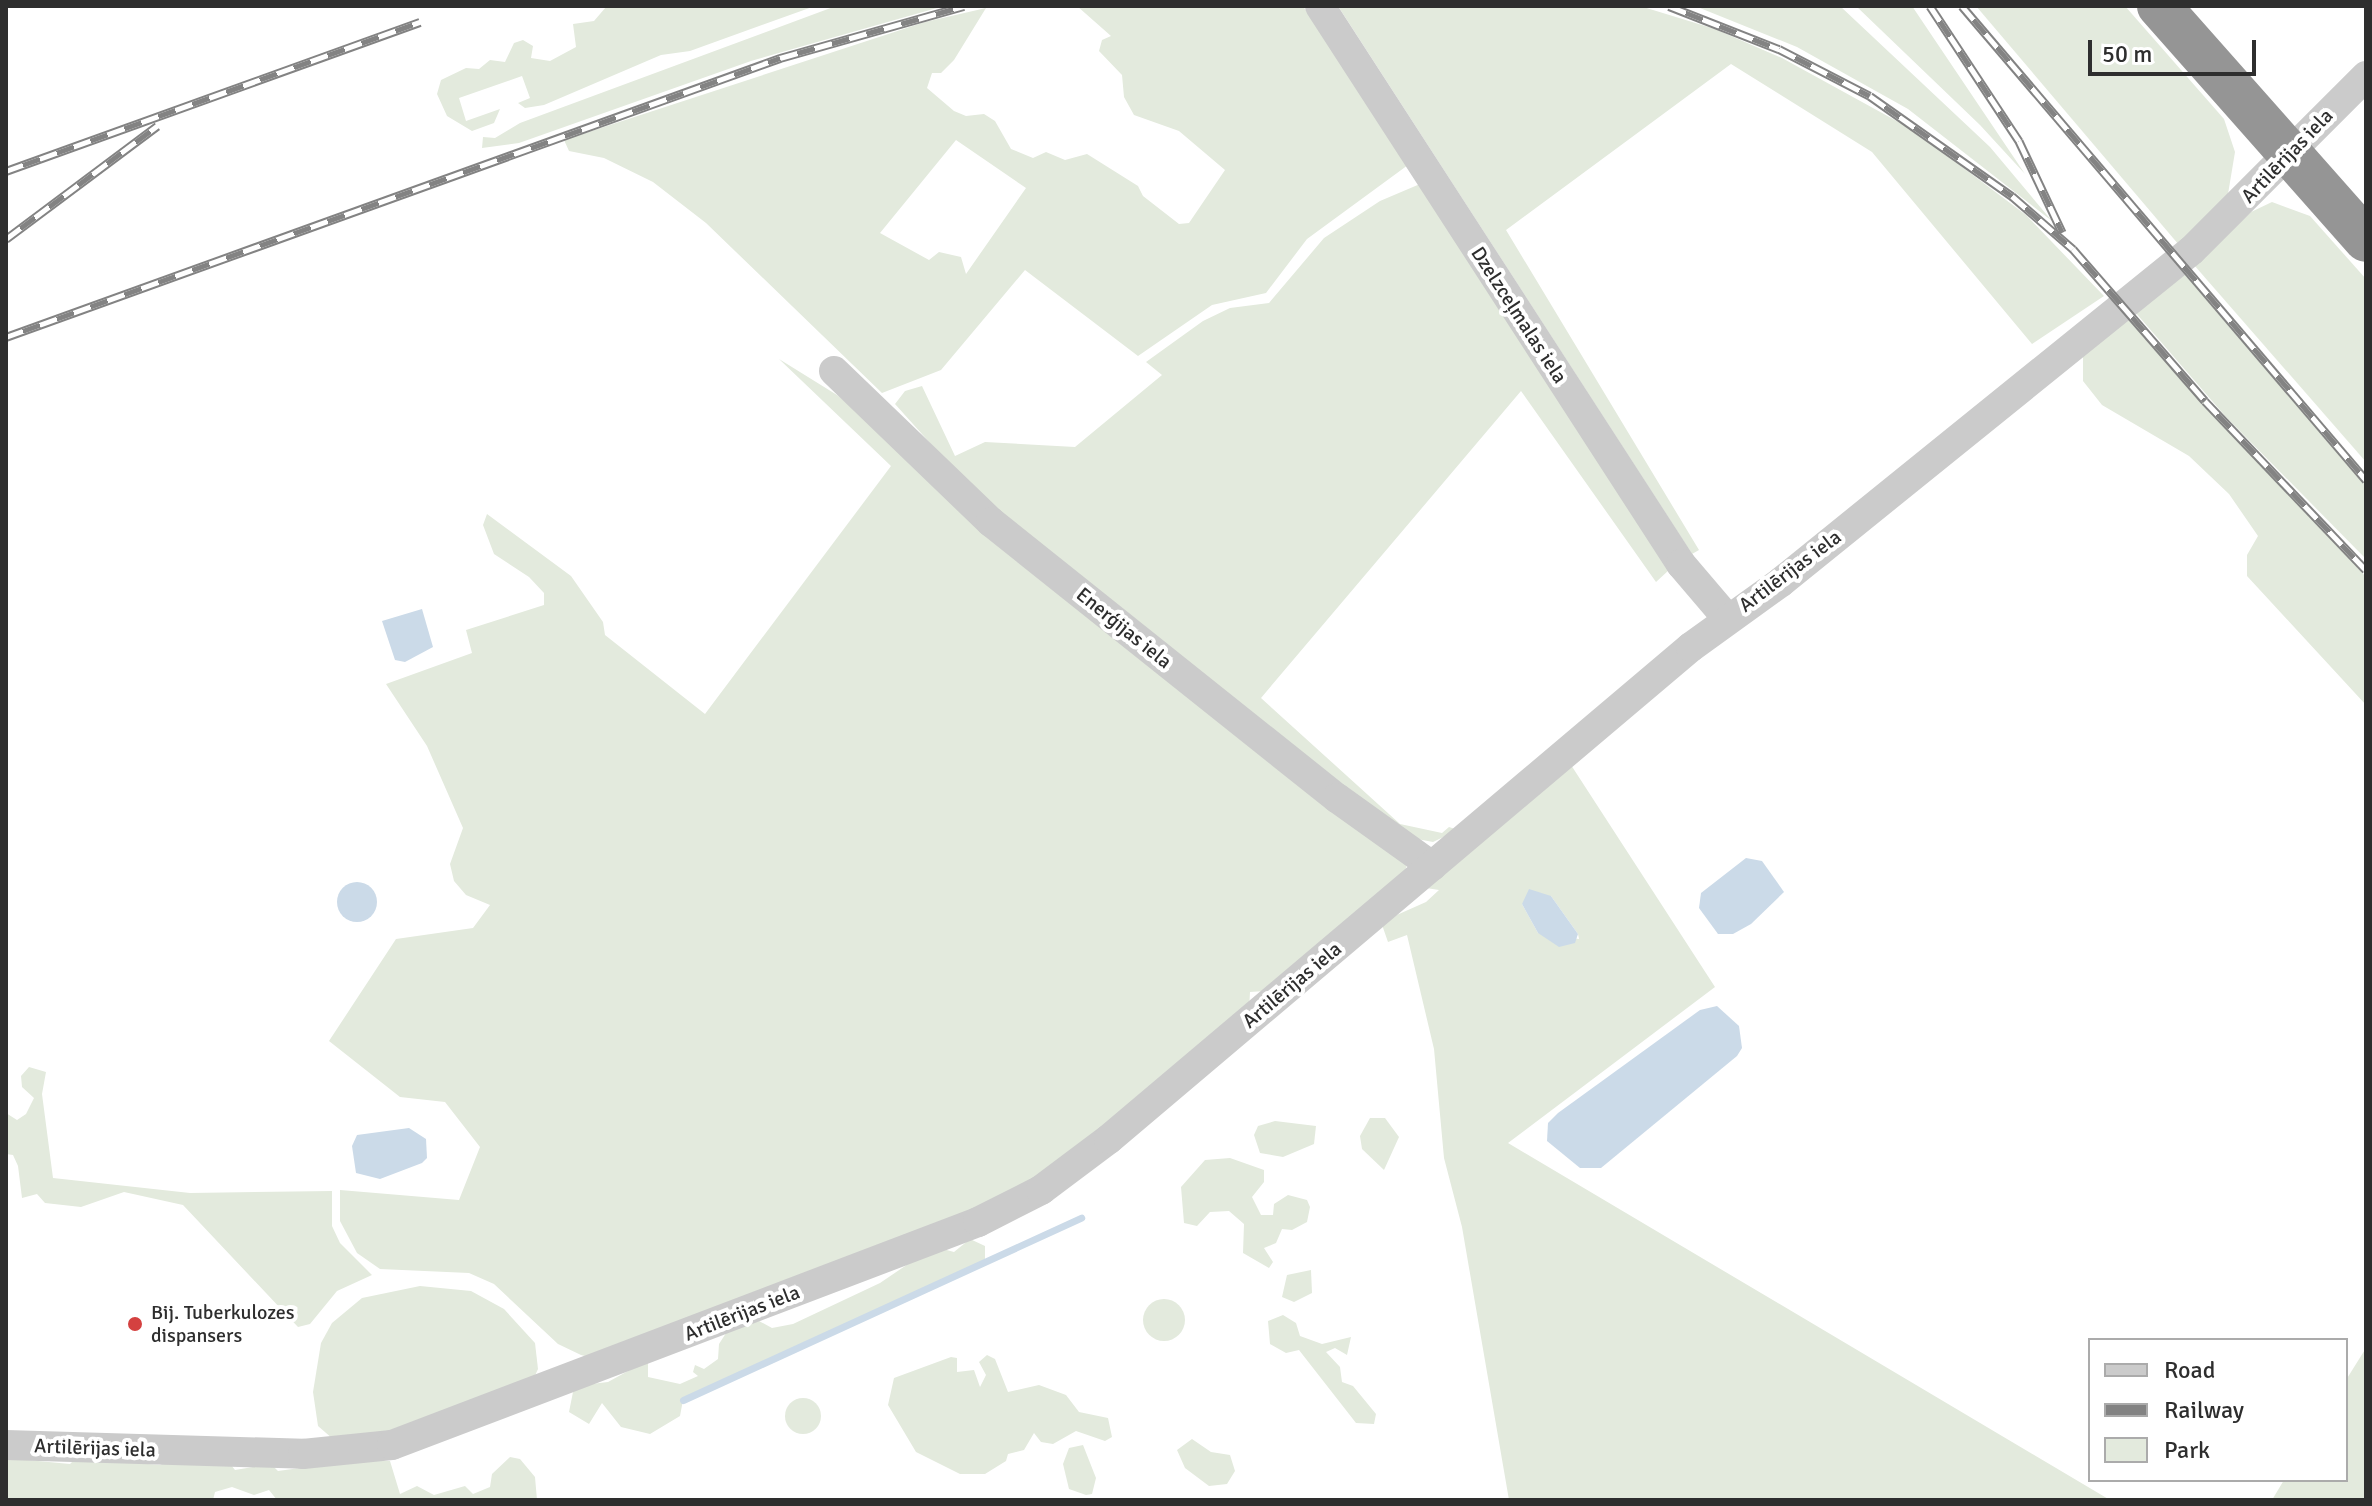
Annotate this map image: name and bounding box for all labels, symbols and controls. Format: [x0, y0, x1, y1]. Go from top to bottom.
scale bar [2092, 24, 2260, 74]
text: 50 m [2102, 39, 2152, 69]
street label: Artilērijas iela [2236, 104, 2338, 208]
street label: Dzelzceļmalas iela [1466, 242, 1572, 388]
street label: Artilērijas iela [1734, 525, 1846, 617]
street label: Enerģijas iela [1071, 582, 1177, 674]
street label: Artilērijas iela [1238, 937, 1346, 1033]
street label: Artilērijas iela [681, 1280, 803, 1346]
place label: Bij. Tuberkulozes dispansers [151, 1300, 295, 1347]
marker: Bij. Tuberkulozes dispansers [126, 1315, 144, 1333]
legend [2088, 1338, 2348, 1482]
text: Road [2164, 1355, 2215, 1385]
text: Railway [2164, 1395, 2244, 1425]
street label: Artilērijas iela [34, 1434, 156, 1462]
text: Park [2164, 1435, 2210, 1465]

